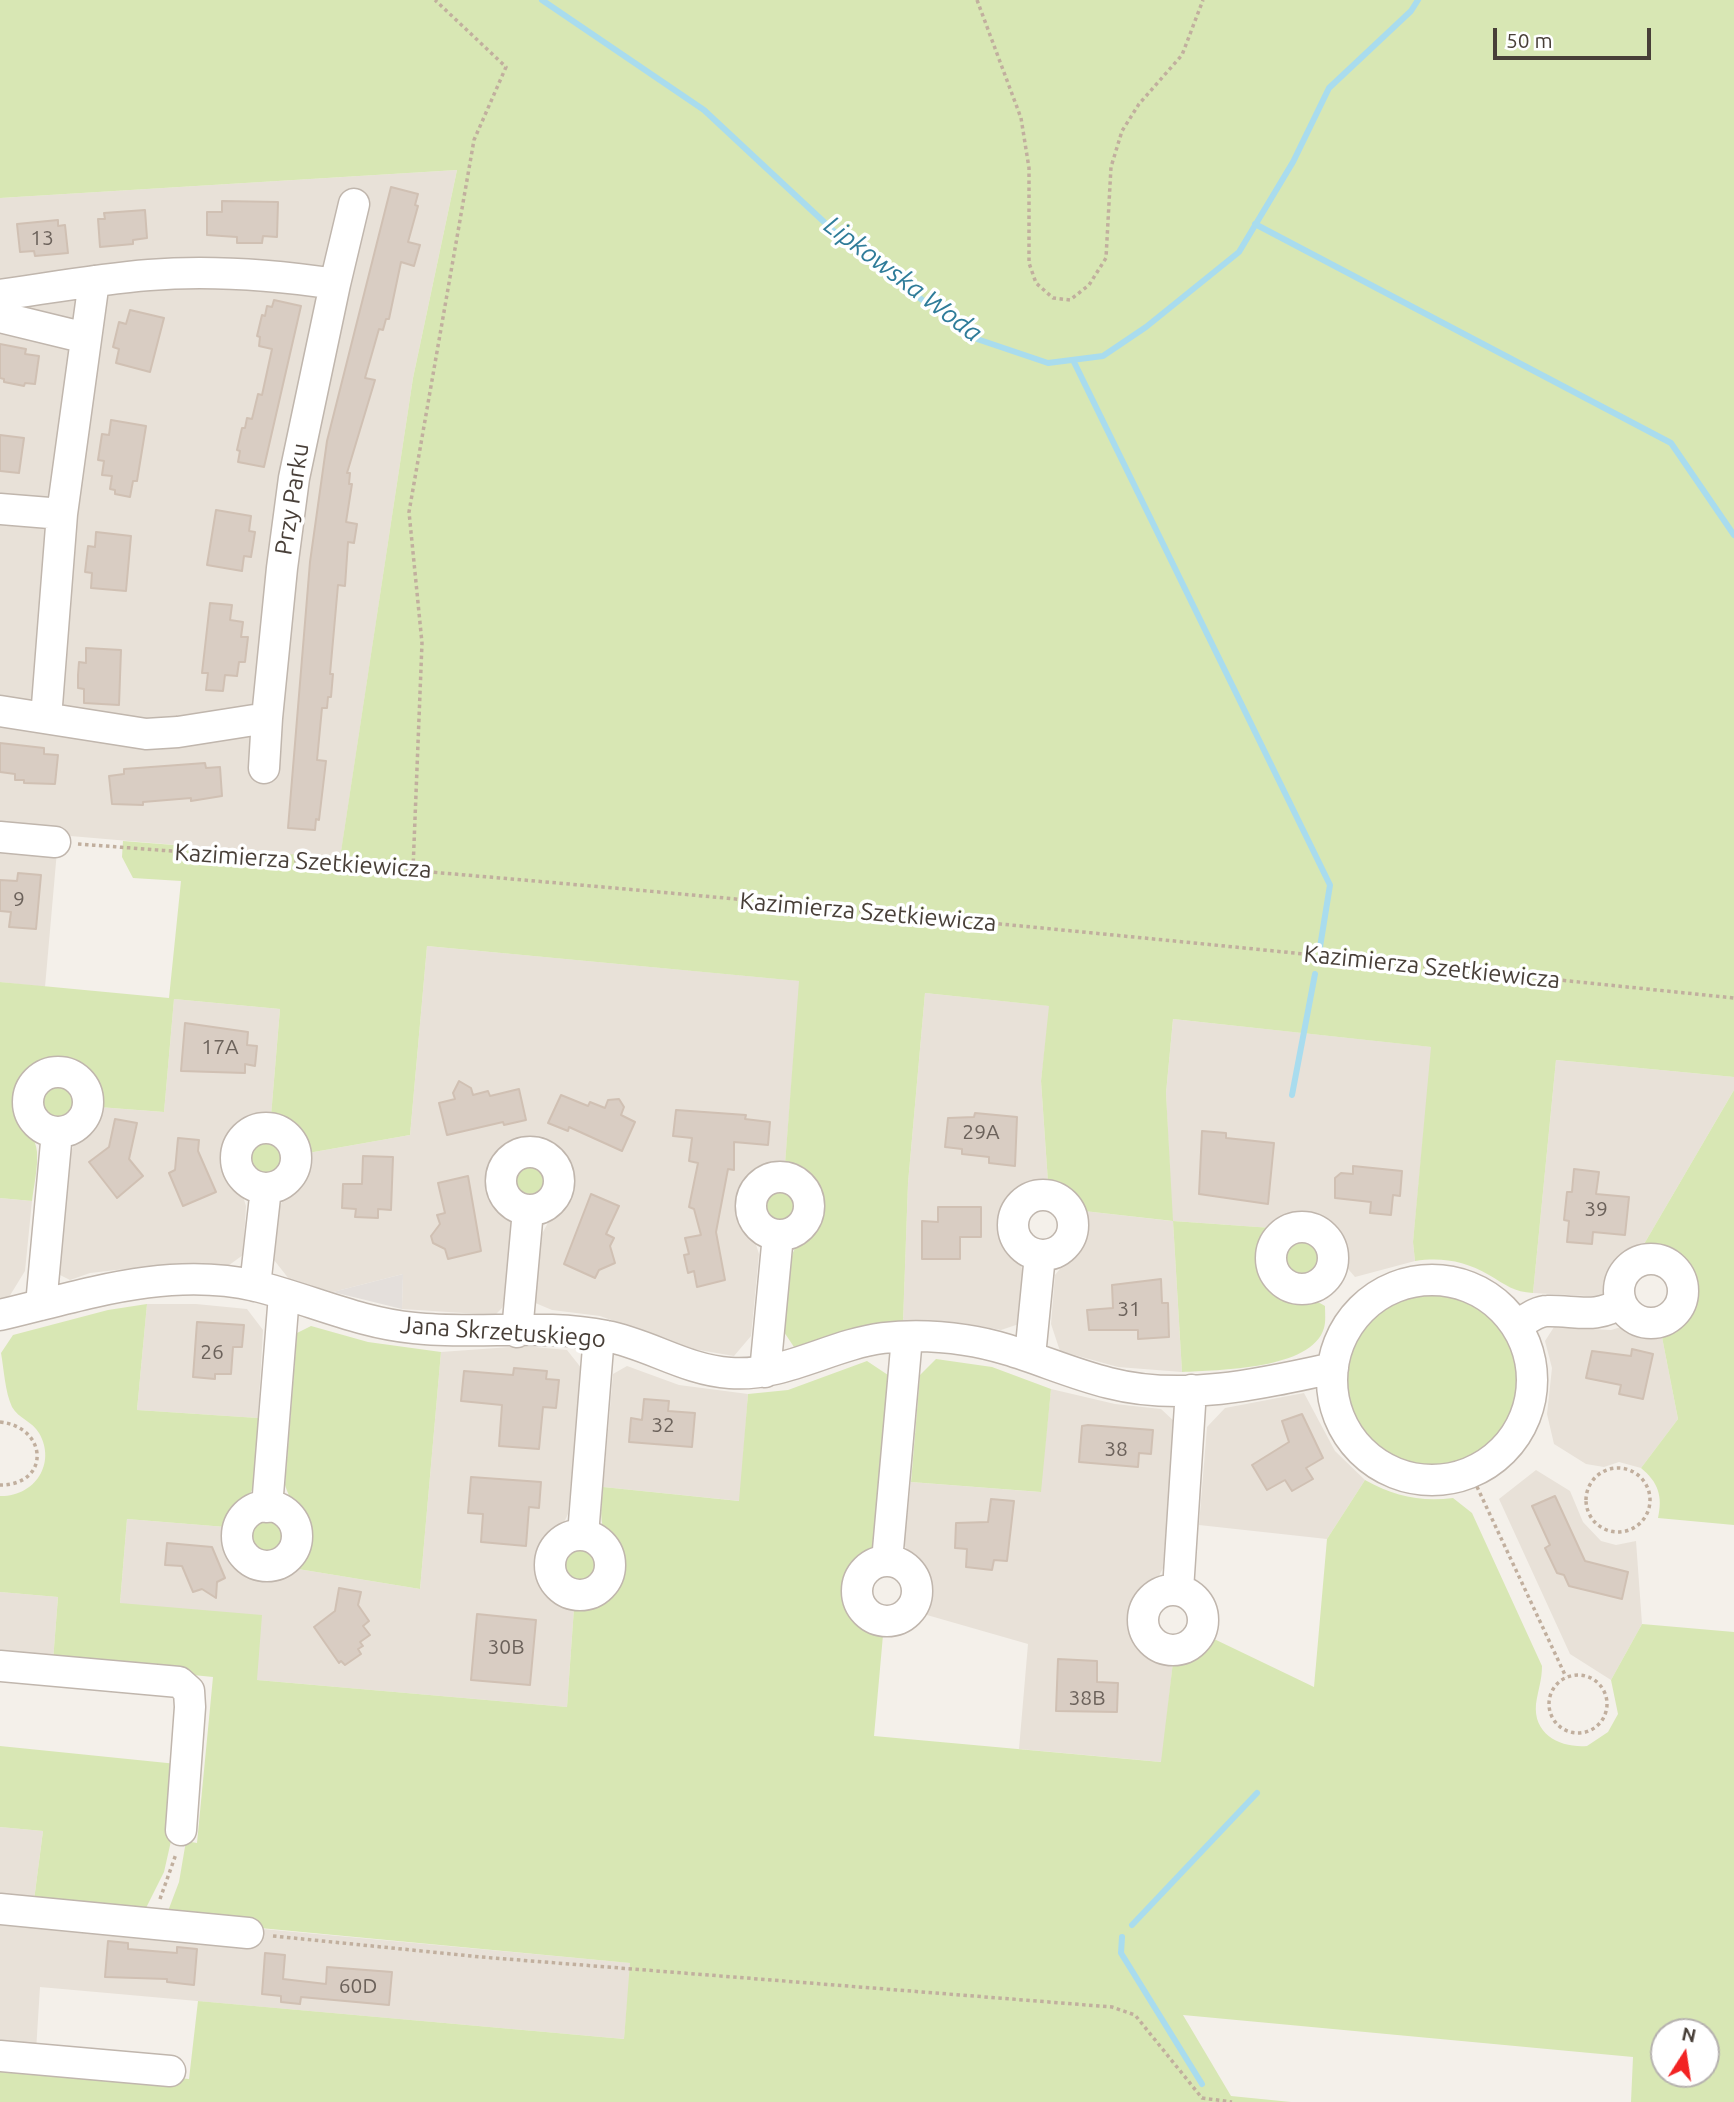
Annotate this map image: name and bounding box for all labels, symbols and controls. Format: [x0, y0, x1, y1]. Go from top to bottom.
scale bar [1496, 14, 1654, 58]
text: 50 m [1506, 28, 1553, 52]
water label: Lipkowska Woda [818, 210, 988, 348]
house number: 13 [30, 225, 54, 251]
street label: Przy Parku [269, 441, 315, 557]
street label: Kazimierza Szetkiewicza [173, 838, 433, 884]
house number: 9 [13, 886, 25, 912]
street label: Kazimierza Szetkiewicza [738, 886, 998, 938]
street label: Kazimierza Szetkiewicza [1302, 939, 1562, 995]
house number: 17A [201, 1034, 239, 1060]
house number: 29A [962, 1119, 1000, 1145]
house number: 39 [1584, 1196, 1608, 1222]
house number: 31 [1117, 1296, 1141, 1322]
street label: Jana Skrzetuskiego [399, 1310, 607, 1354]
house number: 26 [200, 1339, 224, 1365]
house number: 32 [651, 1412, 675, 1438]
house number: 38 [1104, 1436, 1128, 1462]
house number: 30B [487, 1634, 525, 1660]
house number: 38B [1068, 1685, 1106, 1711]
house number: 60D [339, 1973, 377, 1999]
north arrow [1650, 2018, 1720, 2088]
text: N [1680, 2022, 1698, 2047]

